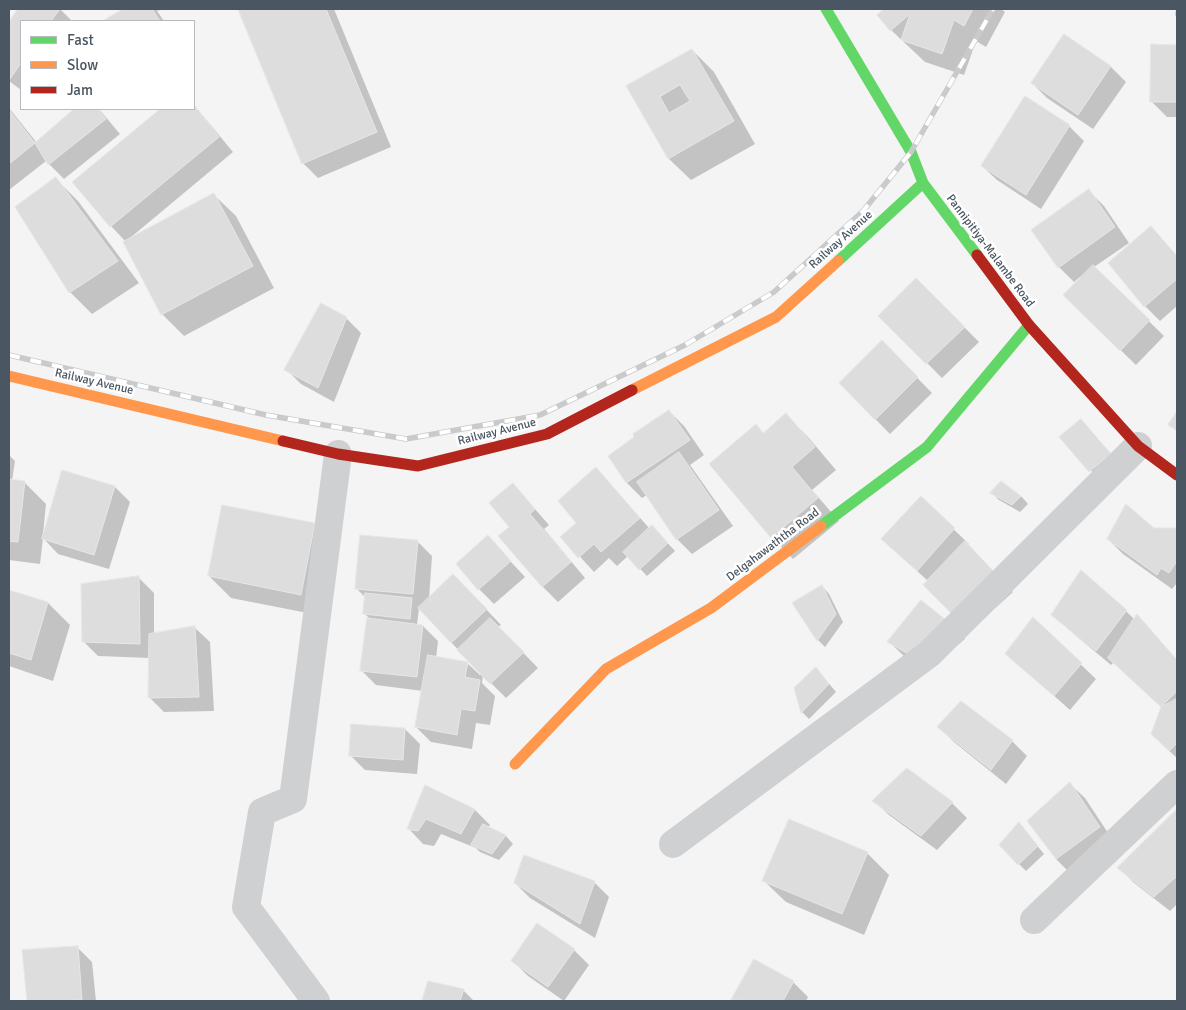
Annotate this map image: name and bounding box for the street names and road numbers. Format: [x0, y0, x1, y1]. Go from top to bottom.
street label: Pannipitiya-Malambe Road [943, 192, 1037, 310]
street label: Railway Avenue [806, 208, 876, 272]
street label: Railway Avenue [53, 366, 135, 398]
street label: Railway Avenue [456, 415, 538, 449]
street label: Delgahawaththa Road [724, 505, 822, 585]

